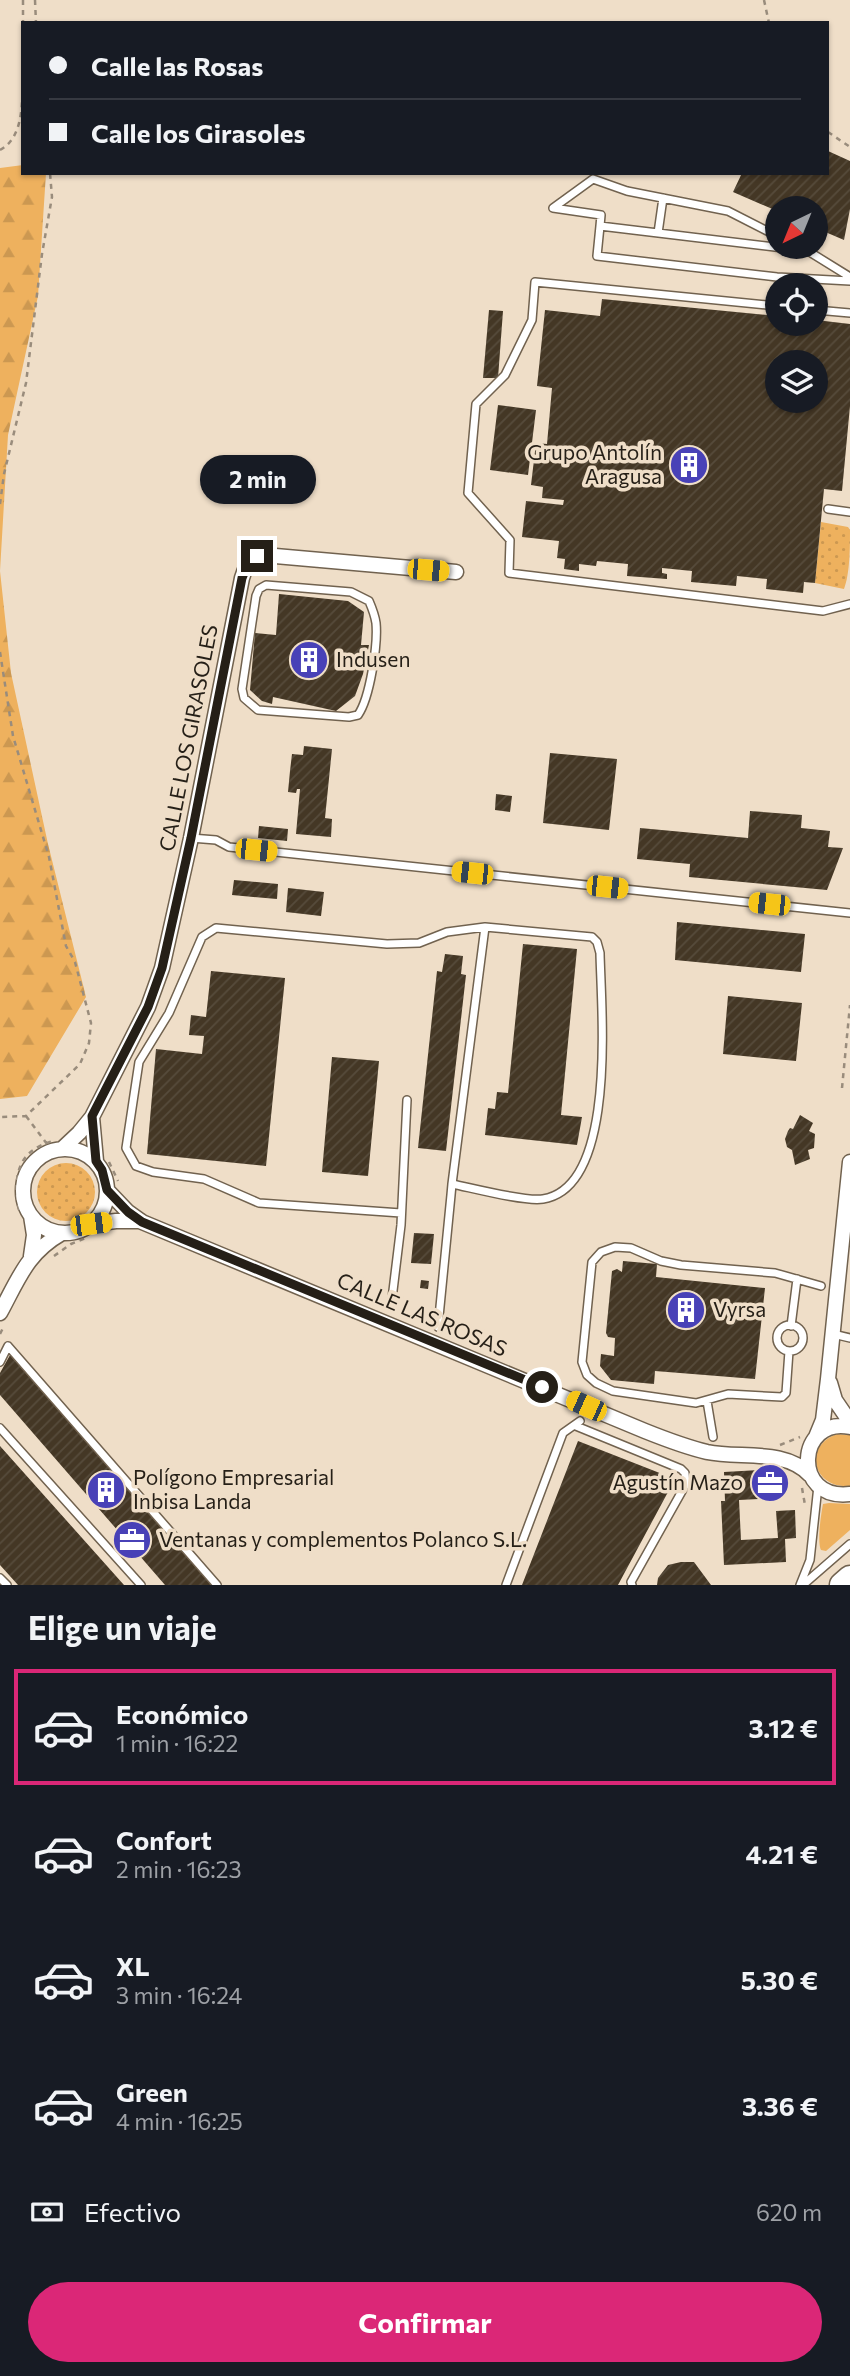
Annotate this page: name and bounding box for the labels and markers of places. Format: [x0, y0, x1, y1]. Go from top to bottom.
place label: Grupo Antolín Aragusa [527, 439, 662, 488]
building icon: Grupo Antolín Aragusa [668, 444, 710, 486]
building icon: Indusen [288, 639, 330, 681]
place label: Indusen [336, 646, 410, 671]
building icon: Vyrsa [665, 1289, 707, 1331]
place label: Vyrsa [713, 1296, 766, 1321]
office icon: Agustín Mazo [749, 1462, 791, 1504]
place label: Polígono Empresarial Inbisa Landa [133, 1464, 334, 1513]
building icon: Polígono Empresarial Inbisa Landa [85, 1469, 127, 1511]
place label: Agustín Mazo [612, 1469, 743, 1494]
office icon: Ventanas y complementos Polanco S.L. [111, 1519, 153, 1561]
place label: Ventanas y complementos Polanco S.L. [159, 1526, 527, 1551]

